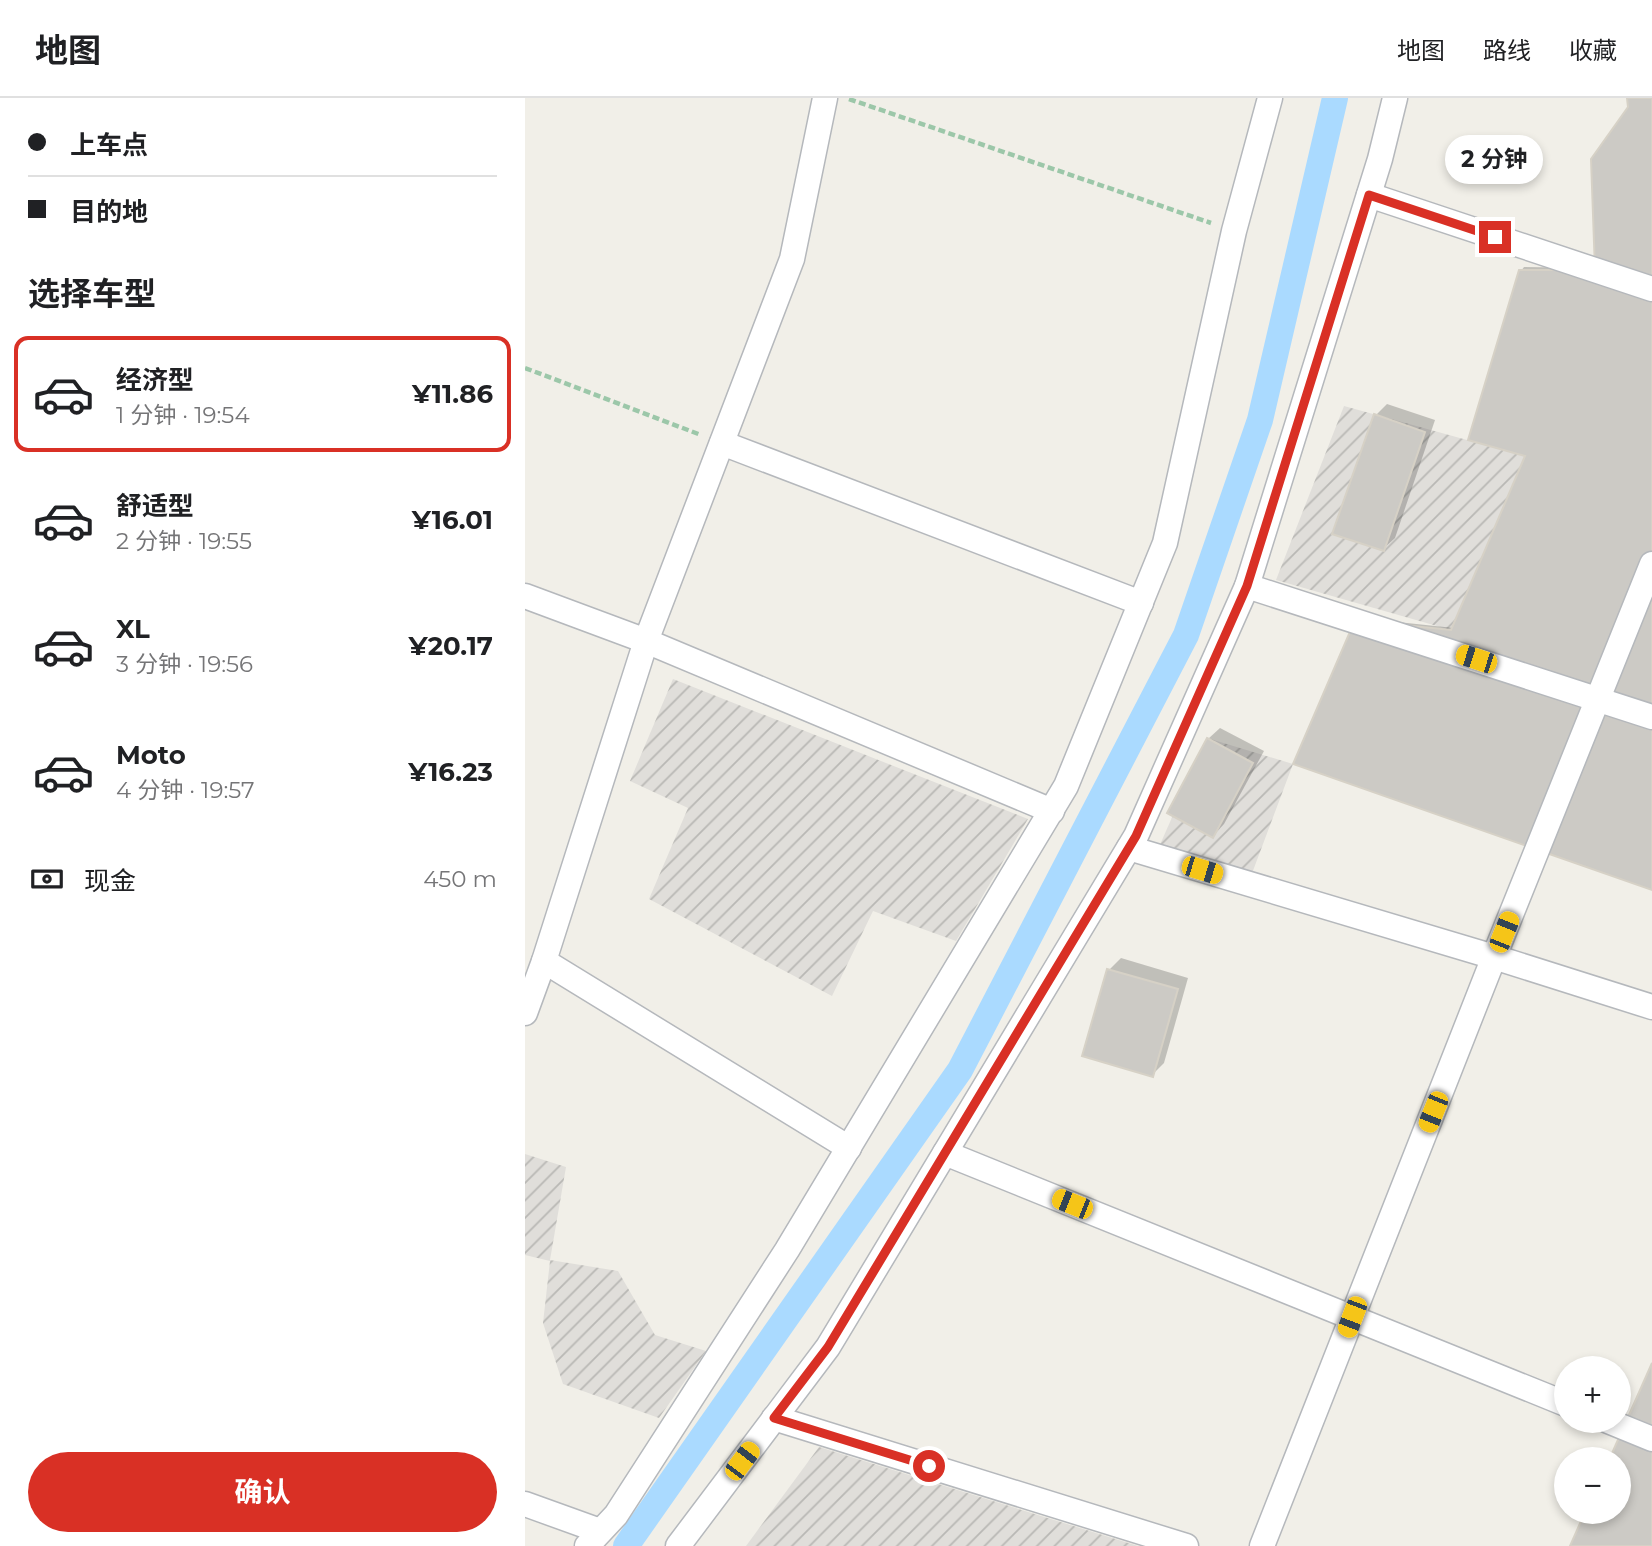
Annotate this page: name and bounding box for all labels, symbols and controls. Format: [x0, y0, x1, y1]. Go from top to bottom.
text: 地图 [35, 30, 101, 70]
text: 地图 [1397, 36, 1445, 65]
text: 路线 [1483, 36, 1531, 65]
text: 收藏 [1569, 36, 1617, 65]
text: 上车点 [70, 129, 148, 161]
callout: 2 分钟 [1446, 136, 1544, 184]
text: 2 分钟 [1461, 145, 1527, 173]
text: 目的地 [70, 196, 148, 228]
route end [1479, 221, 1511, 253]
text: 选择车型 [28, 274, 156, 313]
icon: car [32, 363, 95, 426]
text: 经济型 [116, 364, 194, 396]
text: ¥11.86 [412, 378, 493, 410]
text: 1 分钟 · 19:54 [116, 401, 250, 429]
icon: car [32, 489, 95, 552]
text: 舒适型 [116, 490, 194, 522]
text: ¥16.01 [412, 504, 493, 536]
text: 2 分钟 · 19:55 [116, 527, 252, 555]
text: XL [116, 613, 150, 645]
icon: car [32, 615, 95, 678]
text: ¥20.17 [409, 630, 493, 662]
car [1453, 643, 1500, 675]
text: 3 分钟 · 19:56 [116, 650, 253, 678]
text: Moto [116, 739, 186, 771]
icon: car [32, 741, 95, 804]
text: ¥16.23 [408, 756, 493, 788]
text: 4 分钟 · 19:57 [116, 776, 255, 804]
car [1179, 854, 1226, 886]
icon: cash [28, 860, 66, 898]
text: 现金 [84, 865, 136, 897]
text: 450 m [423, 865, 497, 893]
car [1487, 909, 1522, 955]
car [1416, 1089, 1451, 1135]
car [1049, 1186, 1096, 1222]
car [1335, 1294, 1370, 1340]
map controls [1554, 1356, 1631, 1524]
button: + [1554, 1356, 1631, 1433]
car [721, 1438, 764, 1484]
button: − [1554, 1447, 1631, 1524]
route start [913, 1450, 945, 1482]
button: 确认 [28, 1452, 497, 1532]

